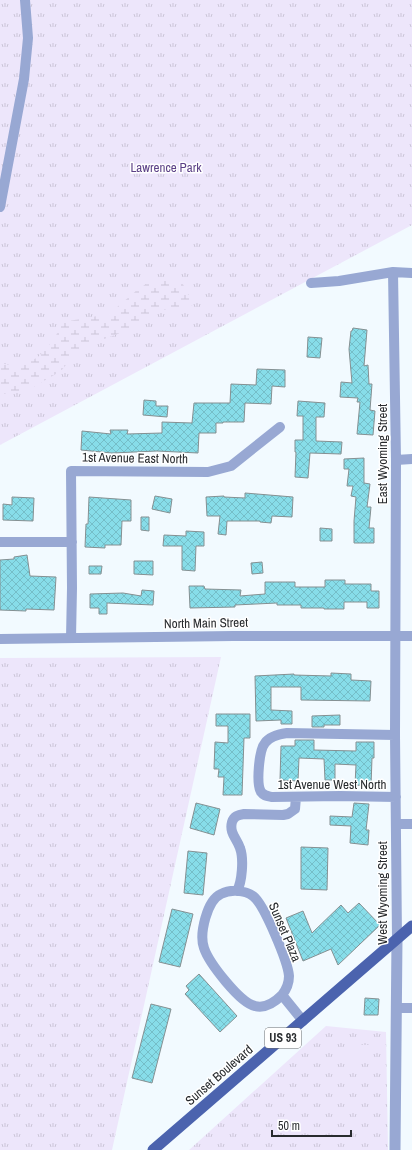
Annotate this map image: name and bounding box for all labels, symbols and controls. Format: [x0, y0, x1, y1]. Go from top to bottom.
park label: Lawrence Park [130, 159, 202, 176]
street label: East Wyoming Street [374, 404, 391, 504]
street label: 1st Avenue East North [82, 449, 188, 467]
street label: North Main Street [164, 614, 248, 632]
street label: 1st Avenue West North [278, 776, 386, 793]
street label: West Wyoming Street [374, 841, 391, 945]
street label: Sunset Plaza [265, 900, 305, 964]
road number: US 93 [265, 1028, 301, 1048]
street label: Sunset Boulevard [182, 1041, 256, 1109]
scale bar [272, 1112, 351, 1138]
text: 50 m [278, 1118, 300, 1134]

